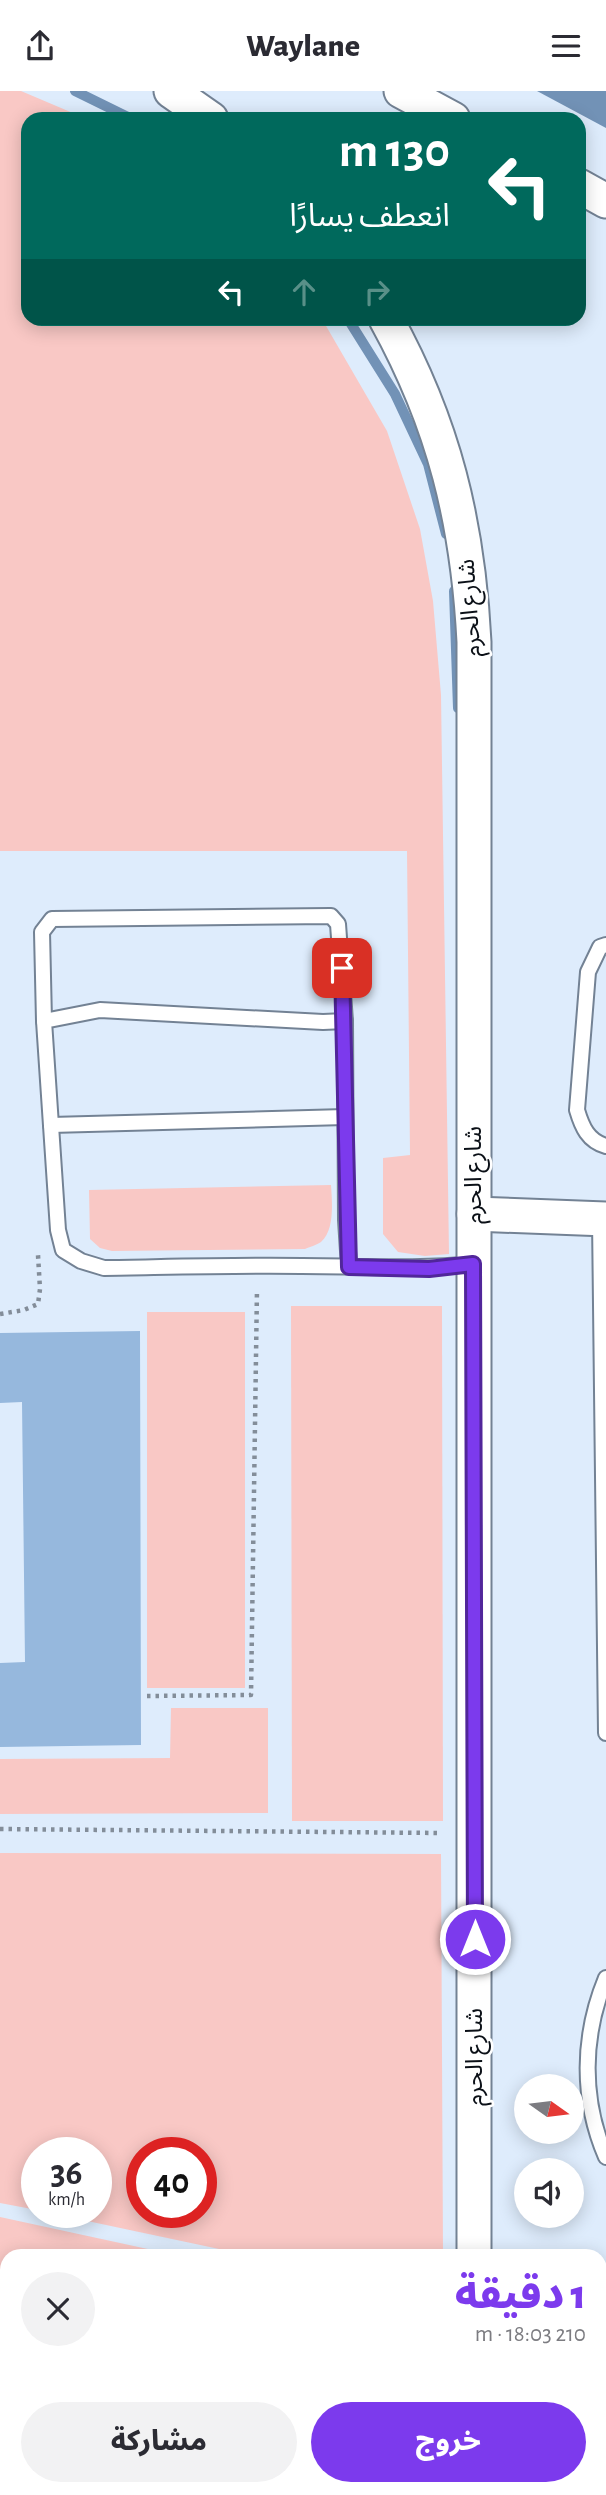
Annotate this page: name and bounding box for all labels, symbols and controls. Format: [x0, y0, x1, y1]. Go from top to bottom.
icon: share [21, 27, 59, 65]
icon: menu [547, 27, 585, 65]
text: Waylane [246, 30, 360, 62]
text: 130 m [339, 127, 450, 176]
icon: left [474, 140, 565, 231]
text: انعطف يسارًا [289, 200, 450, 232]
icon: left [212, 273, 250, 311]
icon: ahead [285, 273, 323, 311]
icon: right [358, 273, 396, 311]
street label: شارع الحرم [455, 558, 490, 658]
pin [312, 938, 372, 998]
icon: arrive [323, 949, 361, 987]
street label: شارع الحرم [462, 1126, 491, 1224]
position arrow [438, 1902, 512, 1976]
street label: شارع الحرم [463, 2008, 492, 2106]
north arrow [514, 2074, 584, 2144]
map controls [514, 2074, 584, 2228]
speed limit sign: 40 [126, 2137, 217, 2228]
text: 36 [50, 2156, 82, 2191]
button: sound [514, 2158, 584, 2228]
text: km/h [48, 2191, 85, 2209]
button: close [21, 2272, 95, 2346]
text: 1 دقيقة [455, 2274, 586, 2316]
text: 210 m · 18:03 [475, 2323, 586, 2346]
button: مشاركة [21, 2402, 297, 2482]
button: خروج [311, 2402, 586, 2482]

